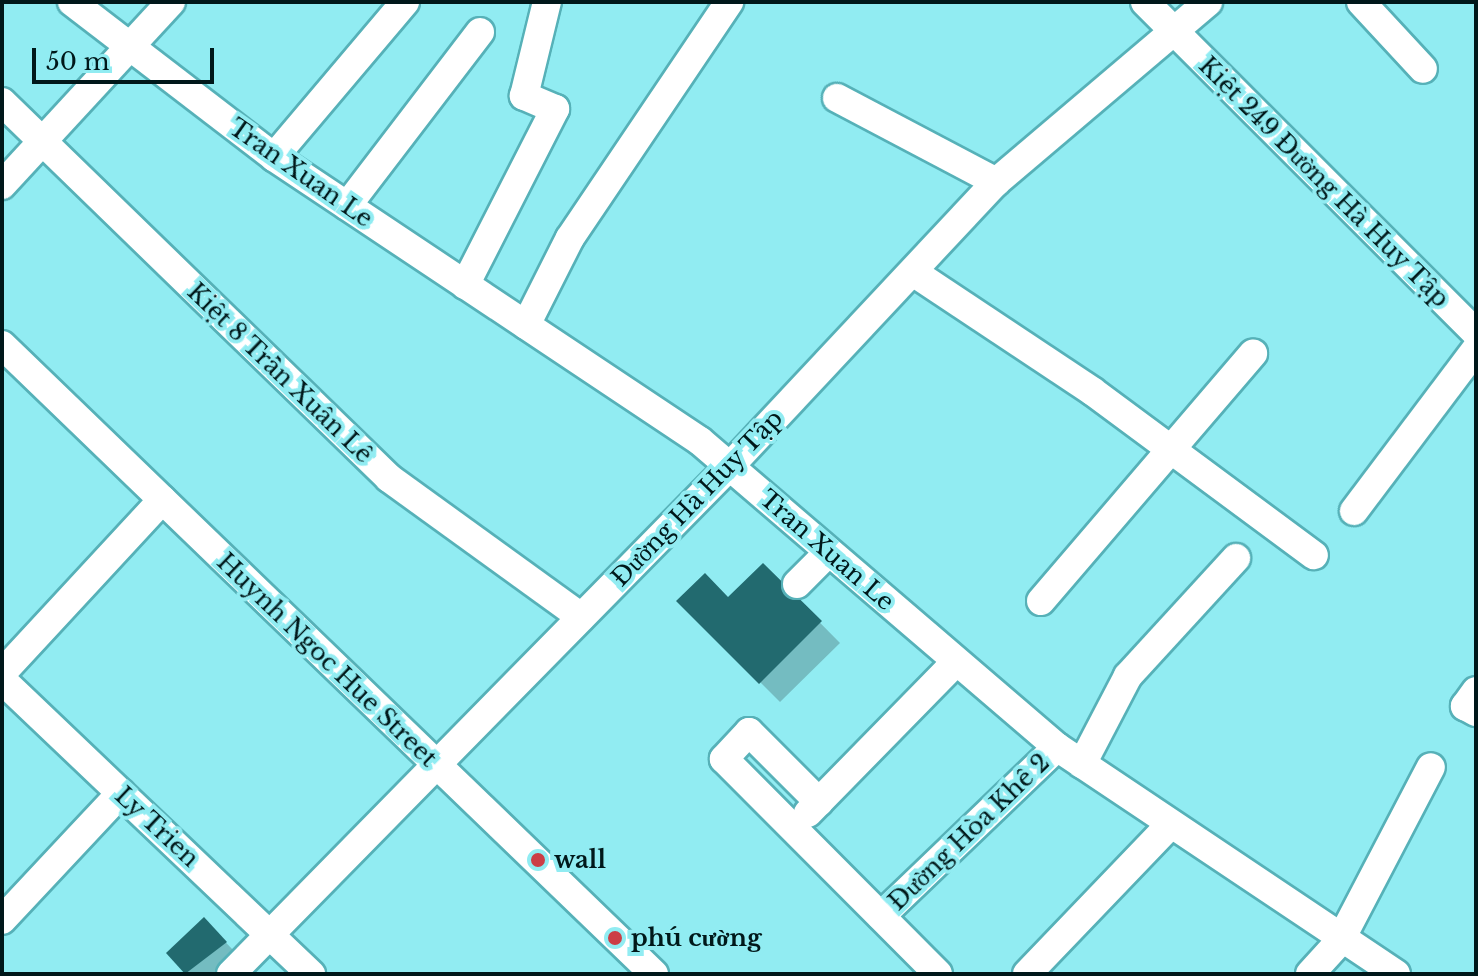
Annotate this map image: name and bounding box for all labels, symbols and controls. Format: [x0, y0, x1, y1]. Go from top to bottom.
scale bar [36, 32, 218, 82]
text: 50 m [46, 47, 109, 76]
street label: Kiệt 249 Đường Hà Huy Tập [1192, 50, 1456, 314]
street label: Tran Xuan Le [223, 113, 379, 233]
street label: Kiệt 8 Trần Xuân Lê [181, 277, 379, 469]
street label: Đường Hà Huy Tập [605, 403, 789, 593]
street label: Tran Xuan Le [754, 484, 900, 616]
street label: Huynh Ngoc Hue Street [211, 547, 443, 773]
street label: Đường Hòa Khê 2 [882, 748, 1056, 916]
street label: Ly Trien [109, 781, 205, 873]
place label: wall [554, 846, 606, 874]
marker: wall [529, 851, 547, 869]
place label: phú cường [631, 924, 762, 952]
marker: phú cường [606, 929, 624, 947]

